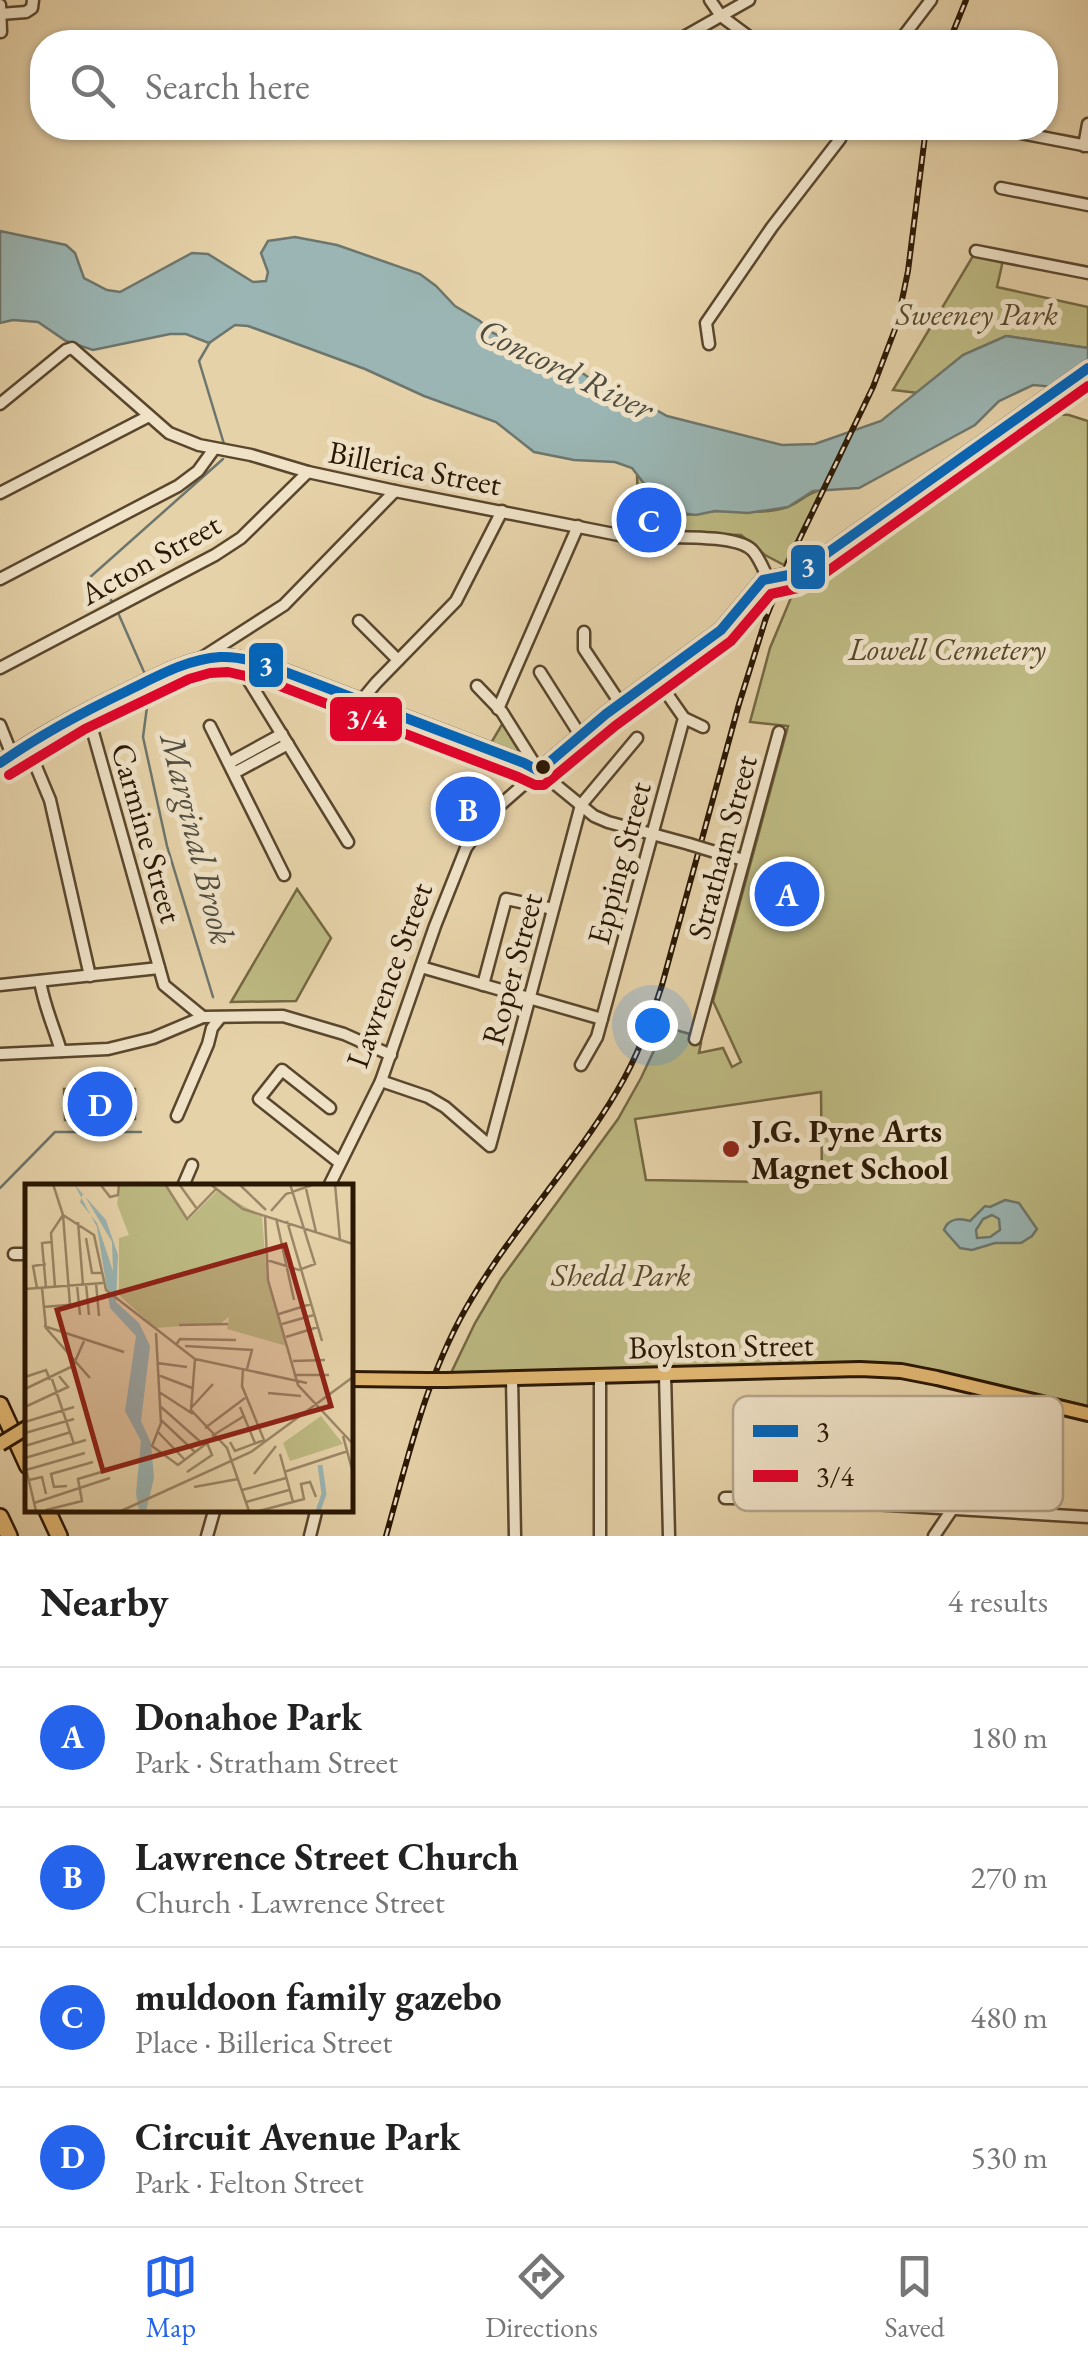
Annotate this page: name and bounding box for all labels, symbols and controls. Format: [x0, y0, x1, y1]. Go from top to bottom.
search box [30, 30, 1058, 140]
icon: search [65, 58, 120, 113]
text: Search here [145, 61, 310, 110]
park label: Sweeney Park [895, 293, 1059, 335]
water label: Concord River [471, 307, 663, 431]
street label: Billerica Street [325, 431, 505, 505]
pin: C [616, 482, 682, 558]
street label: Acton Street [71, 503, 228, 615]
line badge: 3 [789, 543, 827, 591]
text: 3 [801, 548, 815, 584]
park label: Lowell Cemetery [847, 628, 1046, 670]
line badge: 3 [247, 641, 285, 689]
text: 3 [259, 647, 273, 683]
line badge: 3/4 [328, 695, 404, 743]
text: 3/4 [346, 700, 388, 736]
water label: Marginal Brook [149, 727, 246, 949]
street label: Carmine Street [101, 738, 193, 928]
street label: Stratham Street [677, 750, 767, 944]
unlabelled marker [533, 757, 553, 777]
pin: B [436, 772, 500, 846]
street label: Epping Street [577, 777, 661, 949]
pin: A [754, 856, 820, 932]
street label: Lawrence Street [336, 876, 442, 1074]
street label: Roper Street [472, 889, 552, 1049]
your location [627, 1000, 678, 1051]
pin: D [68, 1066, 132, 1142]
place label: J.G. Pyne Arts Magnet School [748, 1110, 949, 1189]
marker: J.G. Pyne Arts Magnet School [720, 1138, 742, 1160]
inset map [25, 1184, 352, 1511]
park label: Shedd Park [550, 1254, 691, 1296]
street label: Boylston Street [628, 1323, 814, 1369]
legend [733, 1396, 1063, 1511]
text: 3 [816, 1413, 829, 1449]
text: 3/4 [816, 1458, 855, 1494]
text: Nearby [40, 1574, 169, 1629]
text: 4 results [948, 1580, 1048, 1622]
text: Donahoe Park [135, 1692, 362, 1741]
text: A [61, 1716, 84, 1758]
text: 180 m [971, 1716, 1048, 1758]
text: Park · Stratham Street [135, 1741, 398, 1783]
text: Lawrence Street Church [135, 1832, 519, 1881]
text: B [62, 1856, 83, 1898]
text: 270 m [971, 1856, 1048, 1898]
text: Church · Lawrence Street [135, 1881, 445, 1923]
text: muldoon family gazebo [135, 1972, 502, 2021]
text: C [61, 1996, 84, 2038]
text: 480 m [971, 1996, 1048, 2038]
text: Place · Billerica Street [135, 2021, 392, 2063]
text: Circuit Avenue Park [135, 2112, 460, 2161]
text: D [60, 2136, 85, 2178]
text: 530 m [971, 2136, 1048, 2178]
text: Park · Felton Street [135, 2161, 364, 2203]
tab: Map [143, 2249, 198, 2345]
tab: Directions [485, 2249, 598, 2345]
tab: Saved [885, 2249, 945, 2345]

